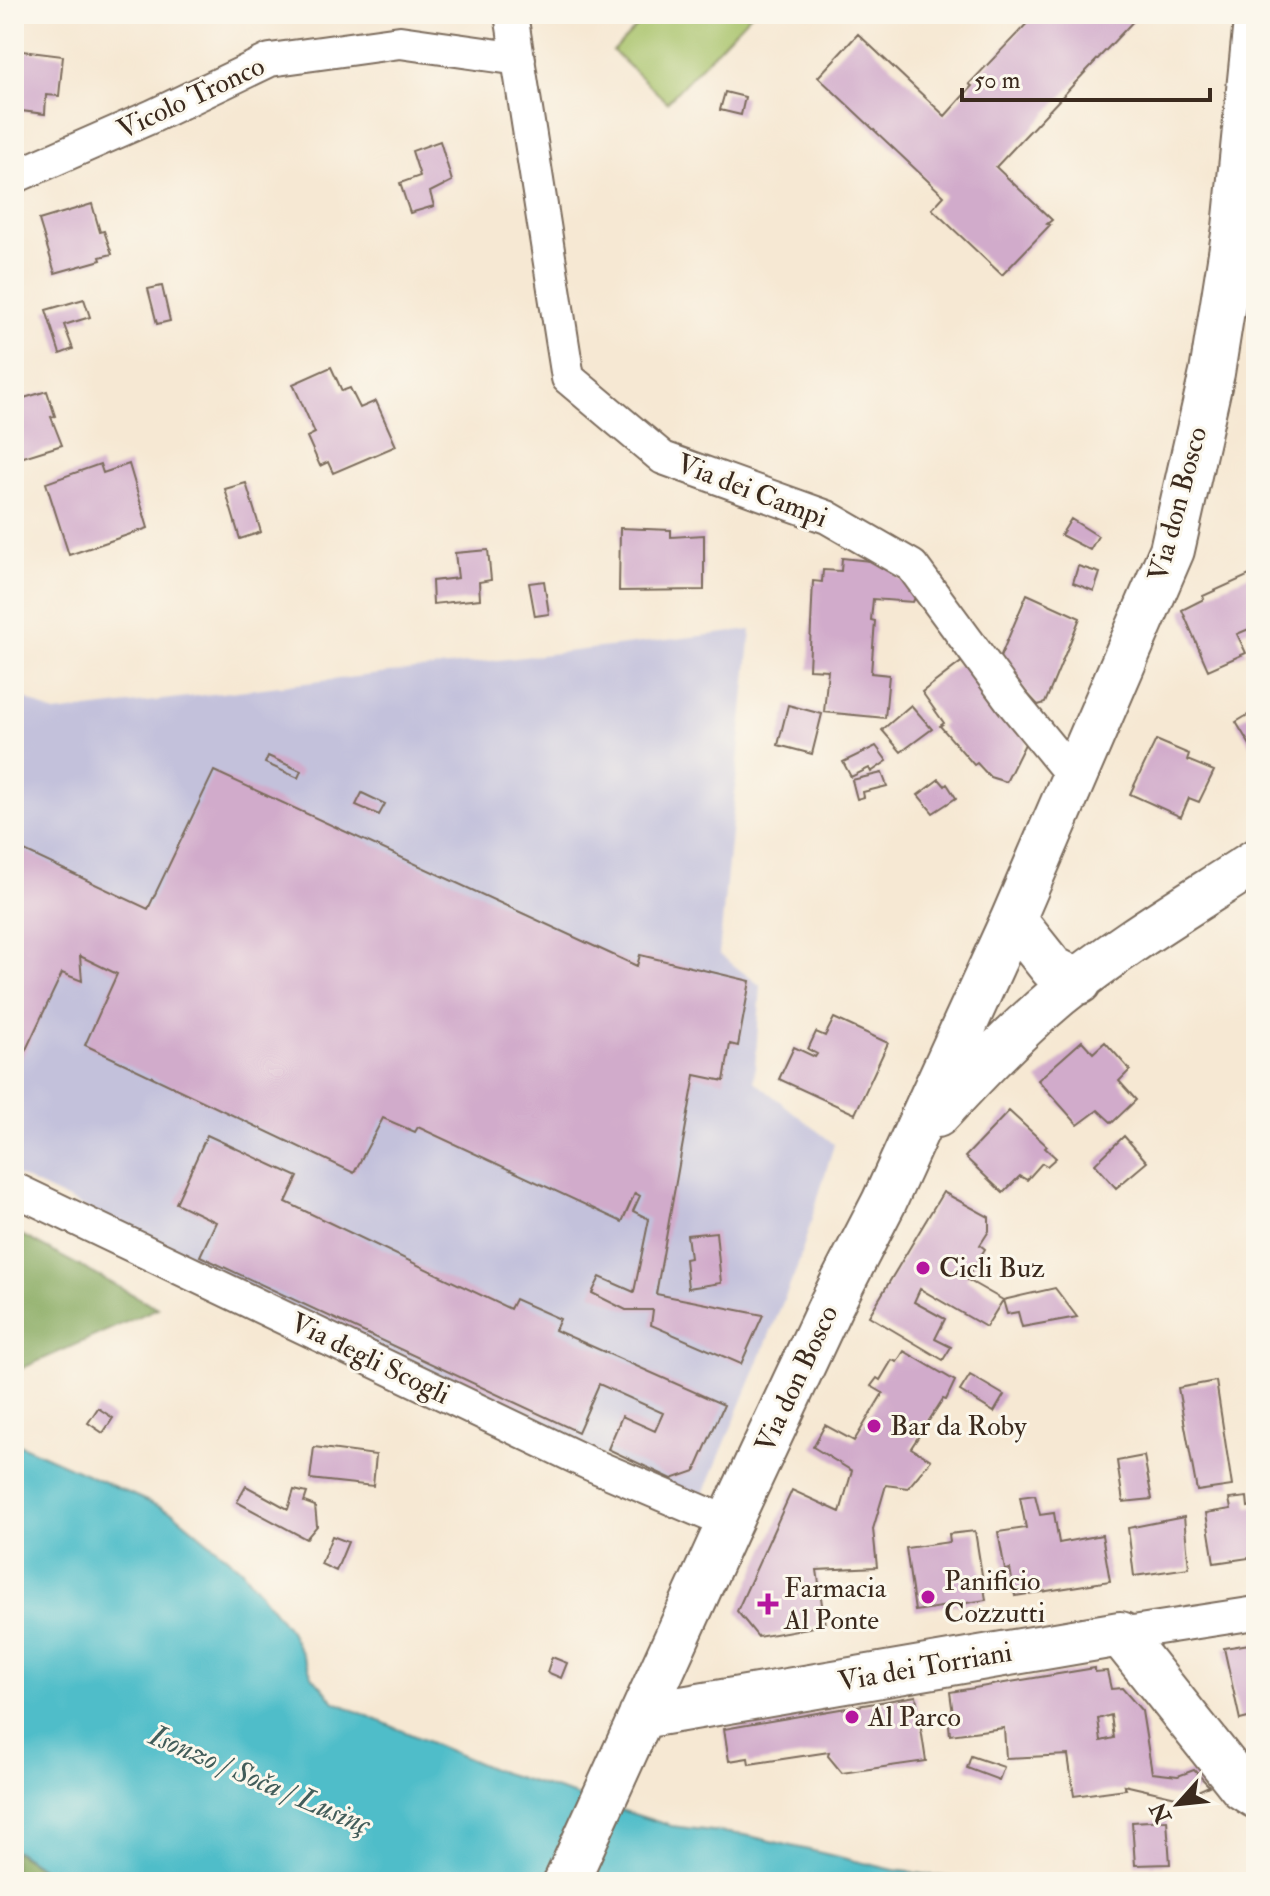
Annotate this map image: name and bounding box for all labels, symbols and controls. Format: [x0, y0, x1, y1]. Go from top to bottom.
street label: Vicolo Tronco [112, 49, 270, 147]
scale bar [962, 52, 1210, 102]
text: 50 m [974, 65, 1021, 96]
street label: Via don Bosco [1141, 423, 1215, 585]
street label: Via dei Campi [672, 446, 832, 536]
place label: Cicli Buz [939, 1251, 1045, 1286]
marker: Cicli Buz [914, 1259, 932, 1277]
street label: Via don Bosco [748, 1300, 846, 1458]
street label: Via degli Scogli [285, 1305, 455, 1413]
place label: Bar da Roby [890, 1409, 1027, 1444]
marker: Bar da Roby [865, 1417, 883, 1435]
place label: Panificio Cozzutti [944, 1564, 1045, 1631]
place label: Farmacia Al Ponte [783, 1571, 887, 1638]
marker: Panificio Cozzutti [919, 1588, 937, 1606]
marker: Farmacia Al Ponte [759, 1595, 777, 1613]
street label: Via dei Torriani [835, 1635, 1015, 1699]
place label: Al Parco [867, 1700, 961, 1735]
marker: Al Parco [843, 1708, 861, 1726]
water label: Isonzo / Soča / Lusinç [142, 1716, 377, 1844]
north arrow [1138, 1764, 1218, 1844]
text: N [1144, 1797, 1178, 1829]

